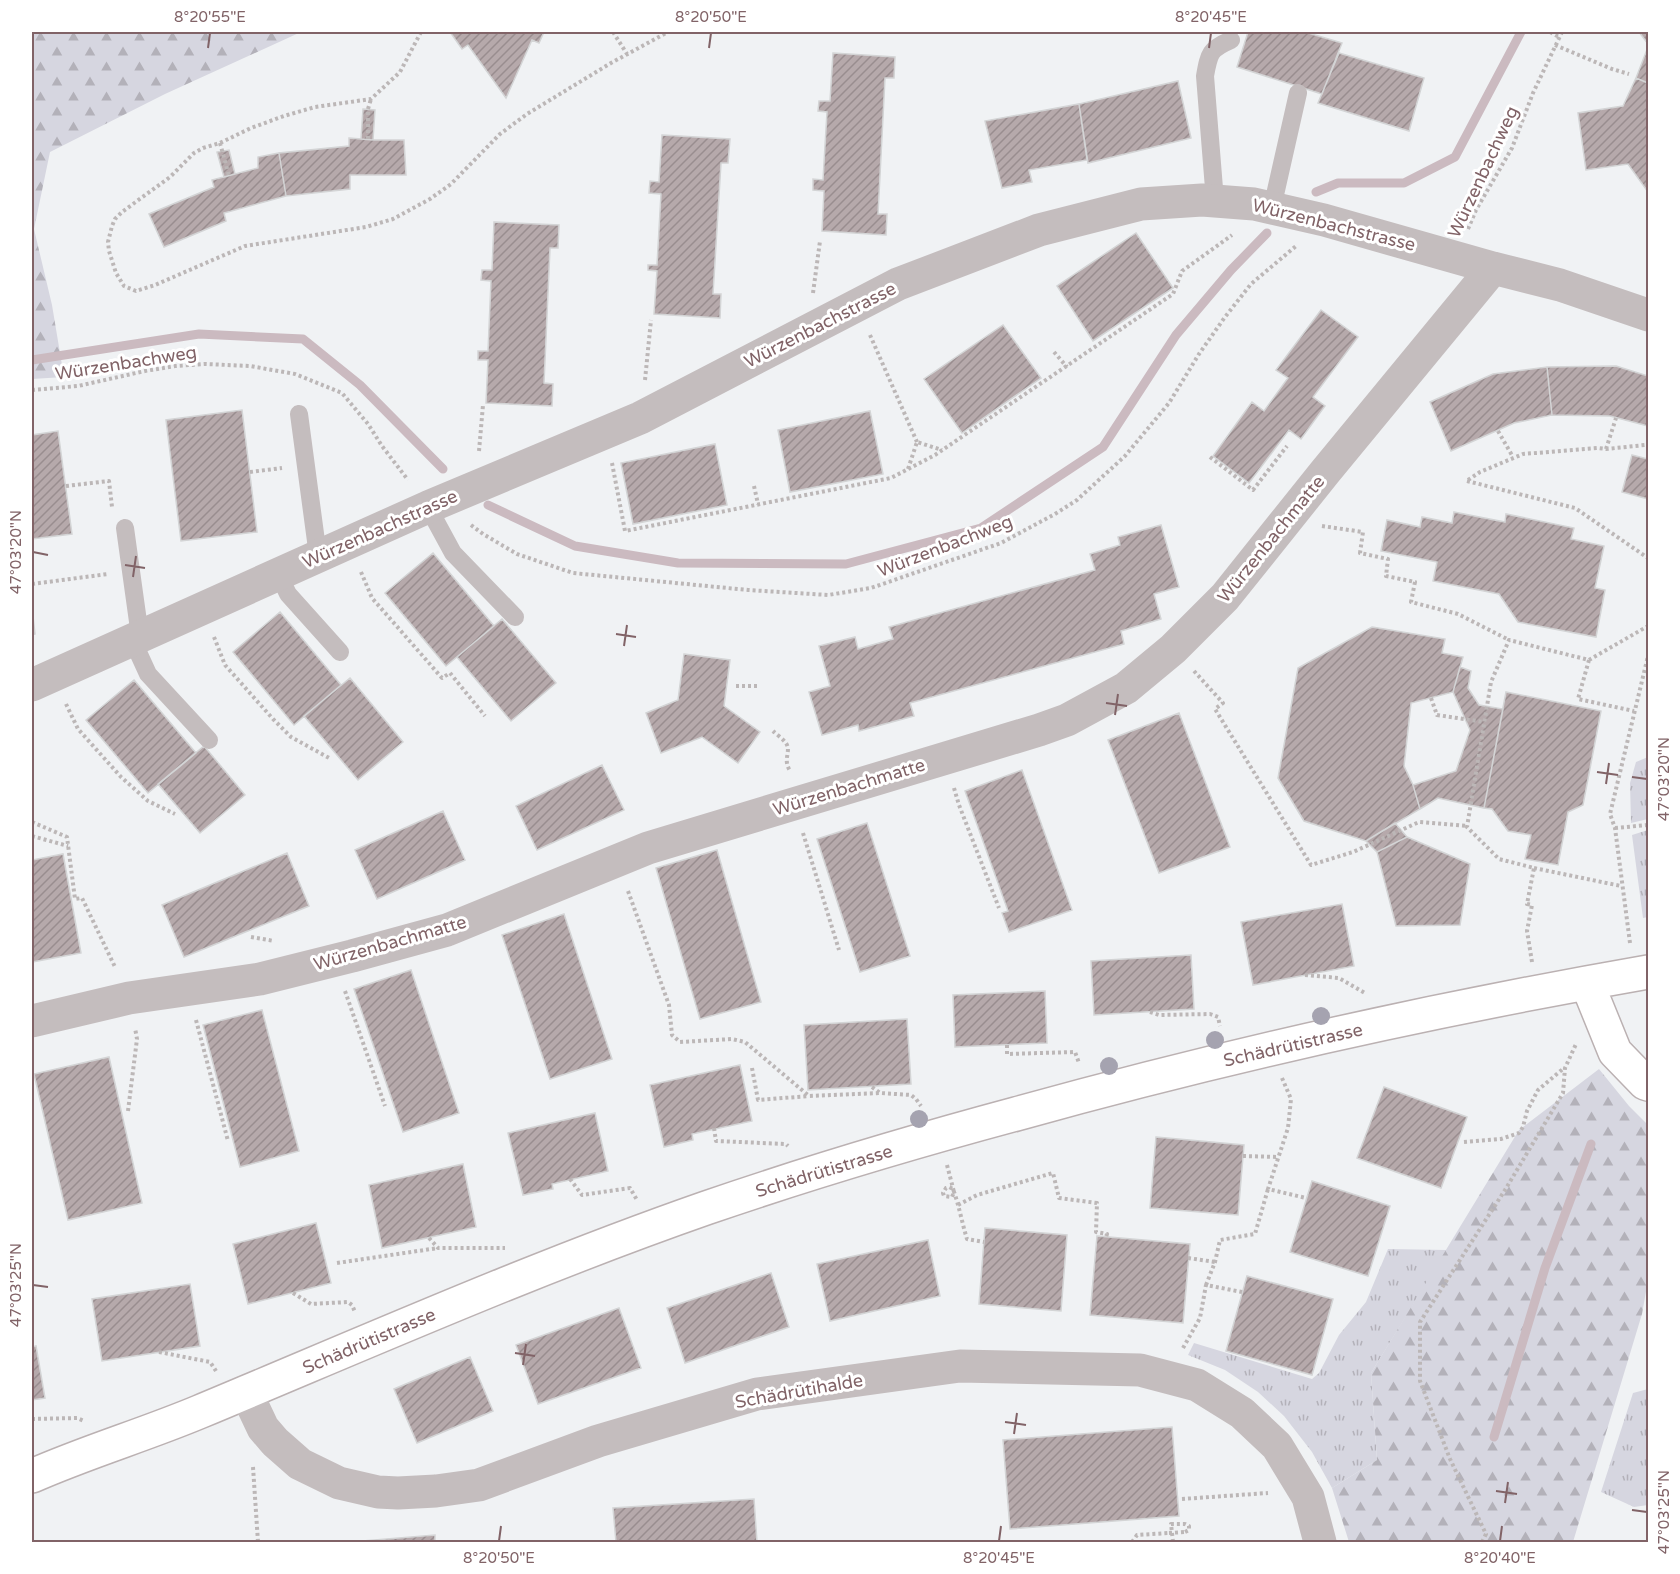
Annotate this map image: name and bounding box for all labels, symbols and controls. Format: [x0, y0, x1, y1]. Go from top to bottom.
text: 8°20'55"E [174, 8, 246, 26]
text: 8°20'50"E [675, 8, 747, 26]
text: 8°20'45"E [1175, 8, 1247, 26]
street label: Würzenbachweg [1443, 103, 1523, 241]
street label: Würzenbachstrasse [1250, 194, 1418, 256]
street label: Würzenbachstrasse [740, 277, 900, 373]
street label: Würzenbachweg [54, 341, 198, 385]
street label: Würzenbachmatte [1213, 471, 1329, 607]
street label: Würzenbachstrasse [299, 485, 461, 573]
text: 47°03'20"N [7, 510, 25, 594]
street label: Würzenbachweg [874, 510, 1016, 582]
text: 47°03'20"N [1655, 737, 1673, 821]
street label: Würzenbachmatte [770, 753, 928, 821]
street label: Würzenbachmatte [311, 911, 469, 975]
street label: Schädrütistrasse [1221, 1018, 1365, 1072]
street label: Schädrütistrasse [753, 1140, 895, 1202]
text: 47°03'25"N [7, 1243, 25, 1327]
street label: Schädrütistrasse [299, 1303, 439, 1379]
street label: Schädrütihalde [733, 1369, 865, 1413]
text: 47°03'25"N [1655, 1470, 1673, 1554]
text: 8°20'50"E [463, 1549, 535, 1567]
text: 8°20'45"E [963, 1549, 1035, 1567]
text: 8°20'40"E [1464, 1549, 1536, 1567]

